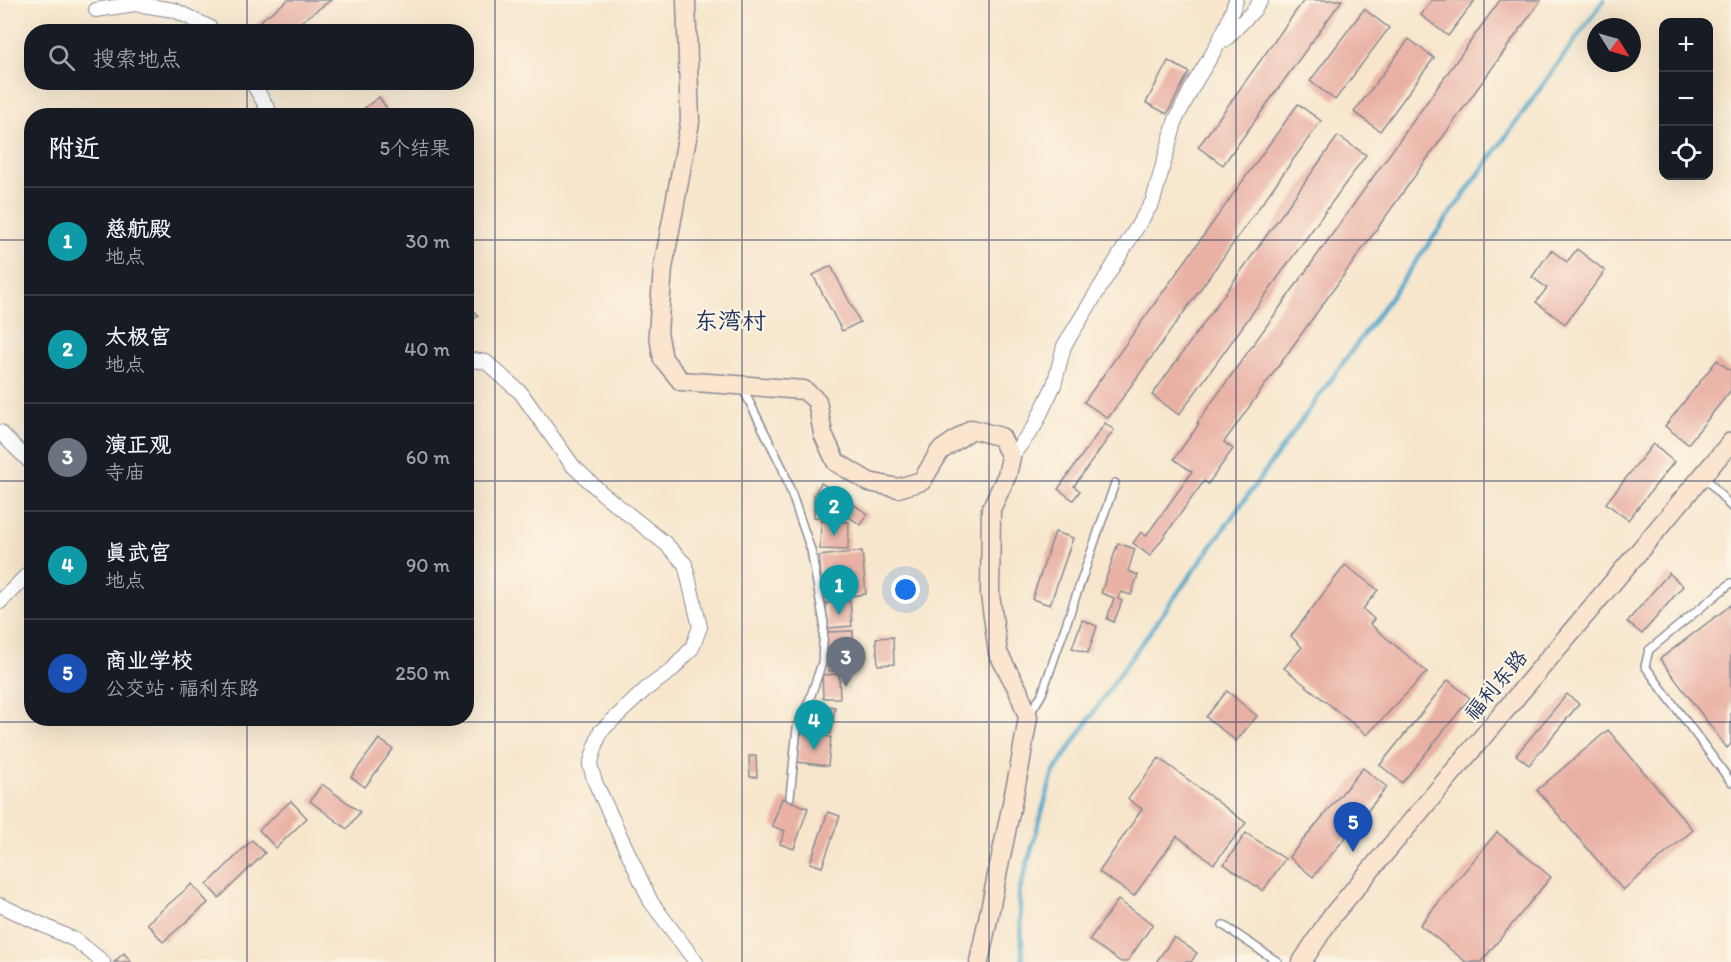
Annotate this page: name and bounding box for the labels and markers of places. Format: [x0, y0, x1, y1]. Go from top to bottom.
pin: 2 [814, 486, 854, 536]
pin: 1 [820, 566, 858, 615]
pin: 3 [826, 638, 866, 687]
pin: 4 [794, 700, 834, 750]
pin: 5 [1334, 802, 1372, 852]

